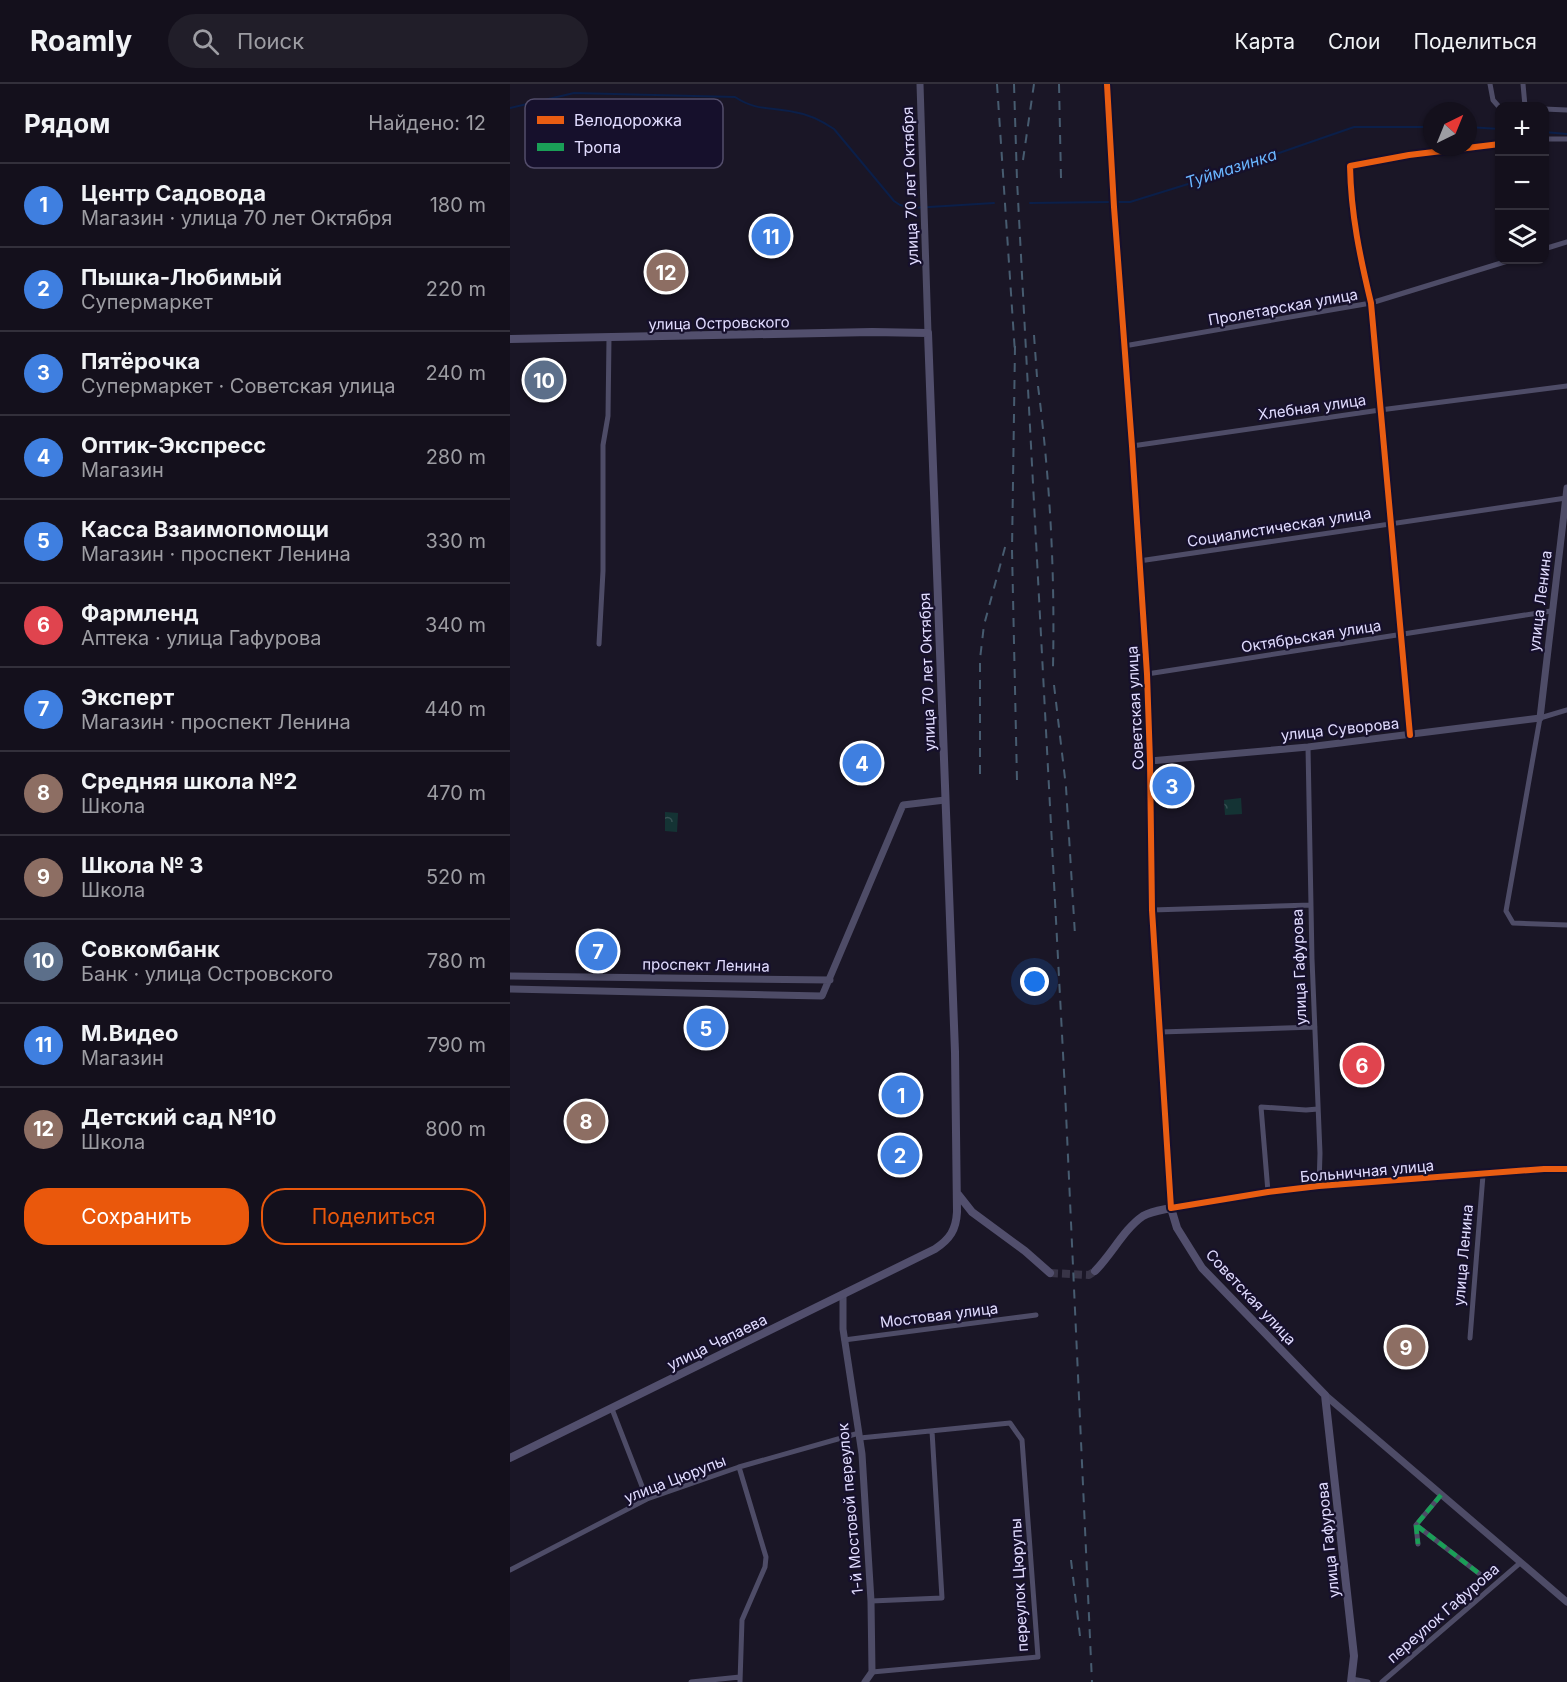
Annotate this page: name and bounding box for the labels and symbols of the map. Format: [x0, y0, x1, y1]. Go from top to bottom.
legend [525, 99, 723, 168]
north arrow [1423, 102, 1477, 156]
street label: улица 70 лет Октября [898, 106, 922, 266]
text: Велодорожка [574, 110, 682, 130]
text: Тропа [574, 137, 621, 157]
water label: Туймазинка [1183, 144, 1280, 192]
pin: 11 [752, 214, 790, 258]
pin: 12 [646, 250, 686, 294]
street label: Пролетарская улица [1207, 284, 1359, 330]
street label: улица Островского [648, 312, 790, 334]
pin: 10 [525, 358, 564, 402]
street label: Хлебная улица [1257, 390, 1367, 424]
street label: Социалистическая улица [1186, 503, 1372, 551]
street label: улица Ленина [1524, 549, 1556, 653]
street label: улица 70 лет Октября [915, 592, 939, 752]
street label: Октябрьская улица [1240, 616, 1382, 656]
street label: Советская улица [1122, 645, 1148, 771]
street label: улица Суворова [1280, 713, 1400, 745]
pin: 4 [842, 740, 882, 786]
pin: 3 [1152, 764, 1192, 808]
street label: улица Гафурова [1287, 908, 1311, 1026]
pin: 7 [578, 928, 617, 974]
street label: проспект Ленина [642, 954, 770, 976]
your location [1020, 967, 1049, 996]
pin: 5 [686, 1006, 726, 1050]
pin: 6 [1342, 1042, 1382, 1088]
pin: 1 [882, 1072, 920, 1118]
pin: 8 [566, 1098, 606, 1144]
pin: 2 [880, 1132, 920, 1178]
street label: Больничная улица [1299, 1156, 1435, 1186]
street label: улица Ленина [1449, 1203, 1477, 1307]
street label: Советская улица [1202, 1245, 1300, 1349]
street label: Мостовая улица [879, 1298, 999, 1332]
street label: улица Чапаева [664, 1310, 770, 1374]
pin: 9 [1386, 1324, 1426, 1370]
street label: 1-й Мостовой переулок [833, 1422, 867, 1596]
street label: улица Цюрупы [621, 1451, 729, 1507]
street label: улица Гафурова [1312, 1481, 1344, 1599]
street label: переулок Цюрупы [1006, 1518, 1032, 1652]
street label: переулок Гафурова [1383, 1559, 1503, 1667]

